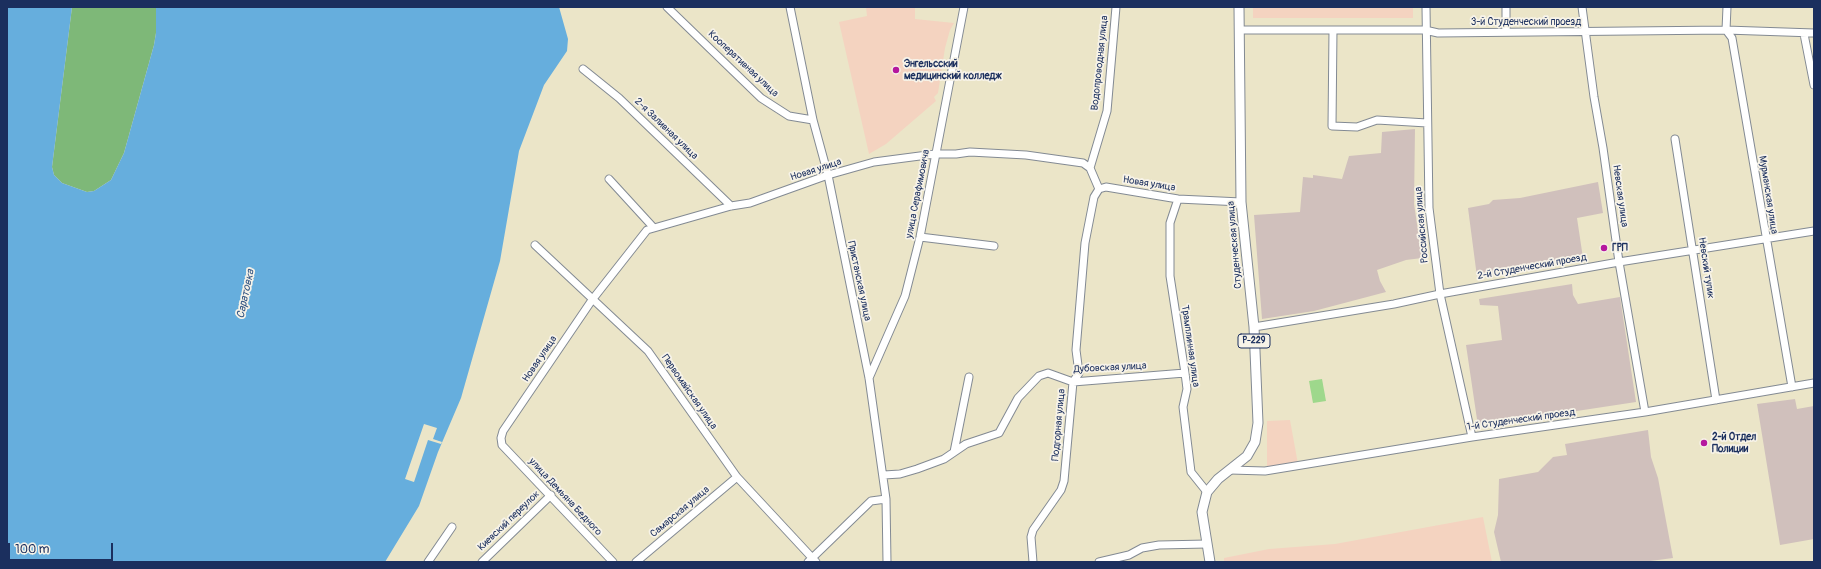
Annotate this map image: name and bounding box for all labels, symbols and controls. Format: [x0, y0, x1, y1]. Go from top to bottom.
street label: Водопроводная улица [1089, 15, 1111, 111]
street label: 3-й Студенческий проезд [1471, 16, 1581, 28]
street label: Кооперативная улица [705, 28, 781, 100]
place label: Энгельсский медицинский колледж [904, 58, 1002, 82]
marker: Энгельсский медицинский колледж [891, 65, 901, 75]
street label: 2-я Заливная улица [632, 96, 700, 162]
street label: улица Серафимовича [904, 149, 932, 239]
street label: Мурманская улица [1756, 155, 1780, 235]
street label: Новая улица [789, 156, 843, 184]
street label: Невская улица [1610, 164, 1630, 228]
street label: Новая улица [1122, 174, 1176, 194]
street label: Российская улица [1413, 186, 1431, 264]
street label: Студенческая улица [1225, 201, 1245, 289]
street label: Невский тупик [1695, 237, 1717, 299]
street label: Пристанская улица [845, 240, 873, 322]
place label: ГРП [1612, 242, 1628, 254]
marker: ГРП [1599, 243, 1609, 253]
street label: 2-й Студенческий проезд [1476, 251, 1588, 283]
water label: Саратовка [234, 268, 258, 320]
street label: Трамплинная улица [1178, 304, 1202, 388]
street label: Новая улица [520, 334, 560, 384]
road number: Р-229 [1238, 334, 1270, 348]
street label: Первомайская улица [659, 352, 719, 432]
street label: Дубовская улица [1073, 360, 1147, 376]
street label: Подгорная улица [1050, 388, 1068, 462]
street label: 1-й Студенческий проезд [1466, 406, 1576, 434]
place label: 2-й Отдел Полиции [1712, 431, 1756, 454]
marker: 2-й Отдел Полиции [1699, 438, 1709, 448]
street label: улица Демьяна Бедного [526, 456, 604, 538]
street label: Самарская улица [648, 484, 712, 540]
street label: Киевский переулок [476, 488, 542, 554]
scale bar [10, 535, 115, 561]
text: 100 m [15, 542, 49, 557]

